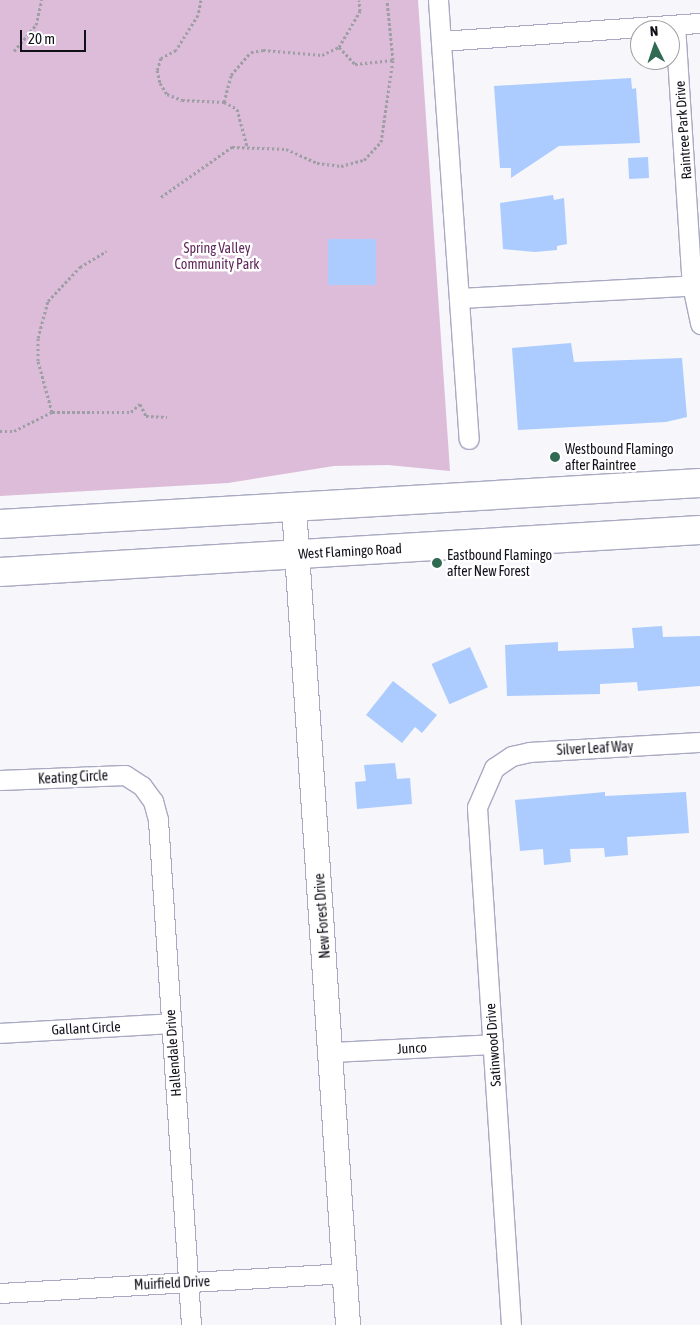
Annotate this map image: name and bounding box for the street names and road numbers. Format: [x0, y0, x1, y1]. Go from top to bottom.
street label: Raintree Park Drive [671, 80, 695, 180]
street label: West Flamingo Road [298, 540, 402, 562]
street label: Silver Leaf Way [556, 738, 634, 758]
street label: Keating Circle [38, 767, 108, 787]
street label: New Forest Drive [311, 873, 333, 959]
street label: Satinwood Drive [482, 1003, 504, 1087]
street label: Hallendale Drive [162, 1009, 184, 1097]
street label: Gallant Circle [51, 1018, 121, 1038]
street label: Junco [397, 1039, 427, 1057]
street label: Muirfield Drive [134, 1273, 210, 1293]

